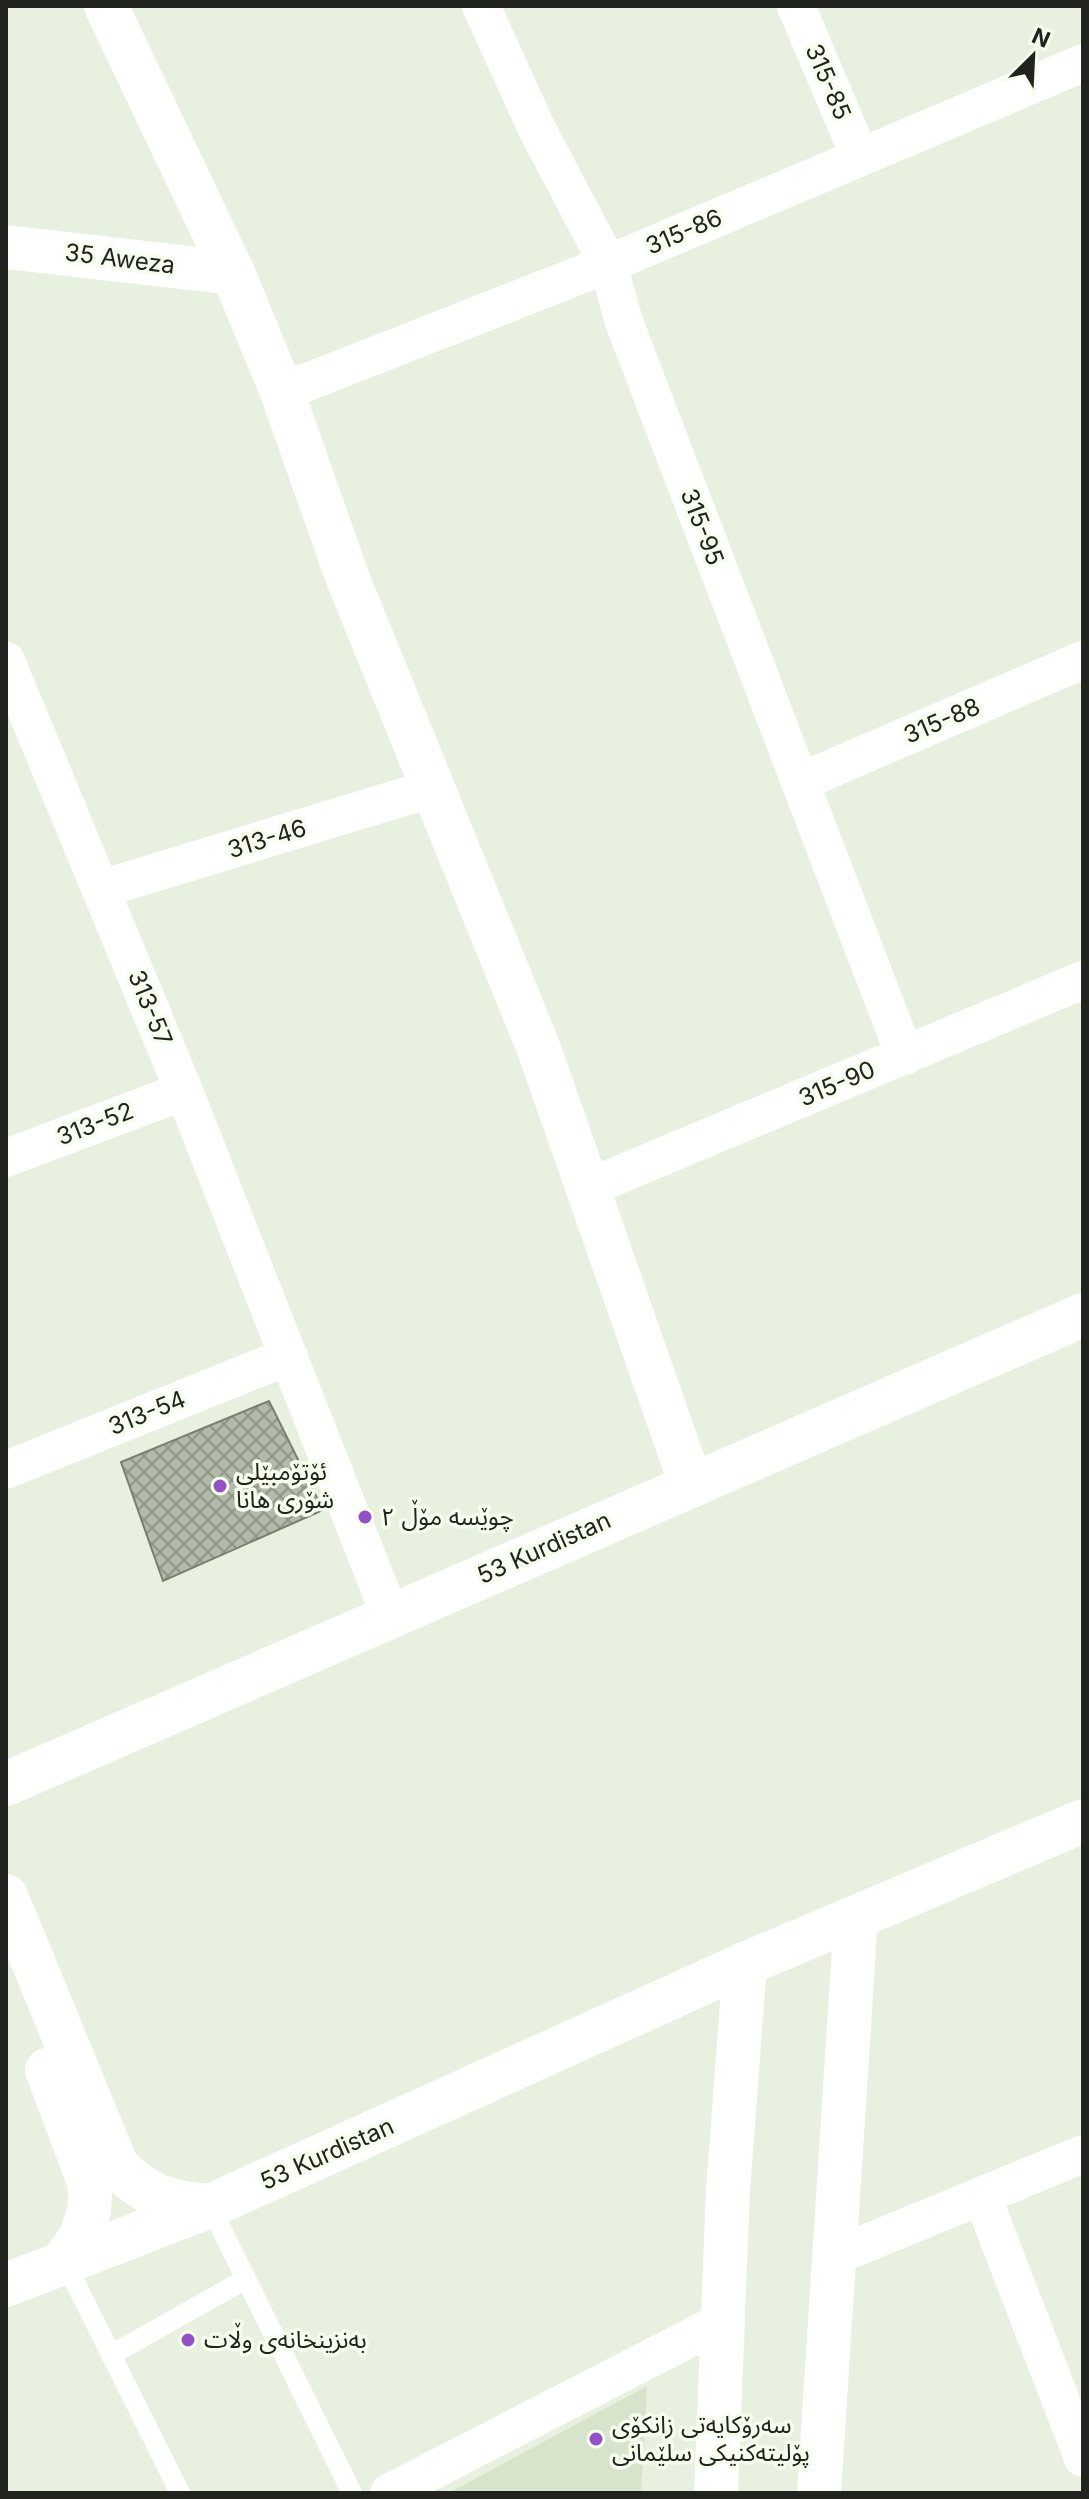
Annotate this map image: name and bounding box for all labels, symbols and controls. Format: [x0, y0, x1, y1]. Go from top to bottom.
north arrow [993, 16, 1073, 96]
text: N [1028, 22, 1054, 53]
street label: 315-85 [800, 39, 857, 124]
street label: 315-86 [641, 203, 726, 261]
street label: 35 Aweza [63, 237, 177, 280]
street label: 315-95 [675, 484, 730, 569]
street label: 315-88 [899, 692, 984, 750]
street label: 313-46 [224, 813, 310, 864]
street label: 313-57 [122, 966, 179, 1050]
street label: 315-90 [794, 1055, 879, 1113]
street label: 313-52 [52, 1096, 137, 1151]
street label: 313-54 [104, 1384, 190, 1441]
place label: ئۆتۆمبێلی شۆری هانا [236, 1457, 334, 1514]
marker: ئۆتۆمبێلی شۆری هانا [211, 1477, 229, 1495]
place label: چوێسە مۆڵ ۲ [381, 1499, 514, 1532]
street label: 53 Kurdistan [473, 1505, 615, 1590]
marker: چوێسە مۆڵ ۲ [356, 1508, 374, 1526]
street label: 53 Kurdistan [256, 2111, 398, 2196]
place label: بەنزینخانەی وڵات [204, 2322, 367, 2354]
marker: بەنزینخانەی وڵات [179, 2331, 197, 2349]
place label: سەرۆکایەتی زانکۆی پۆلیتەکنیکی سلێمانی [612, 2410, 810, 2468]
marker: سەرۆکایەتی زانکۆی پۆلیتەکنیکی سلێمانی [587, 2430, 605, 2448]

